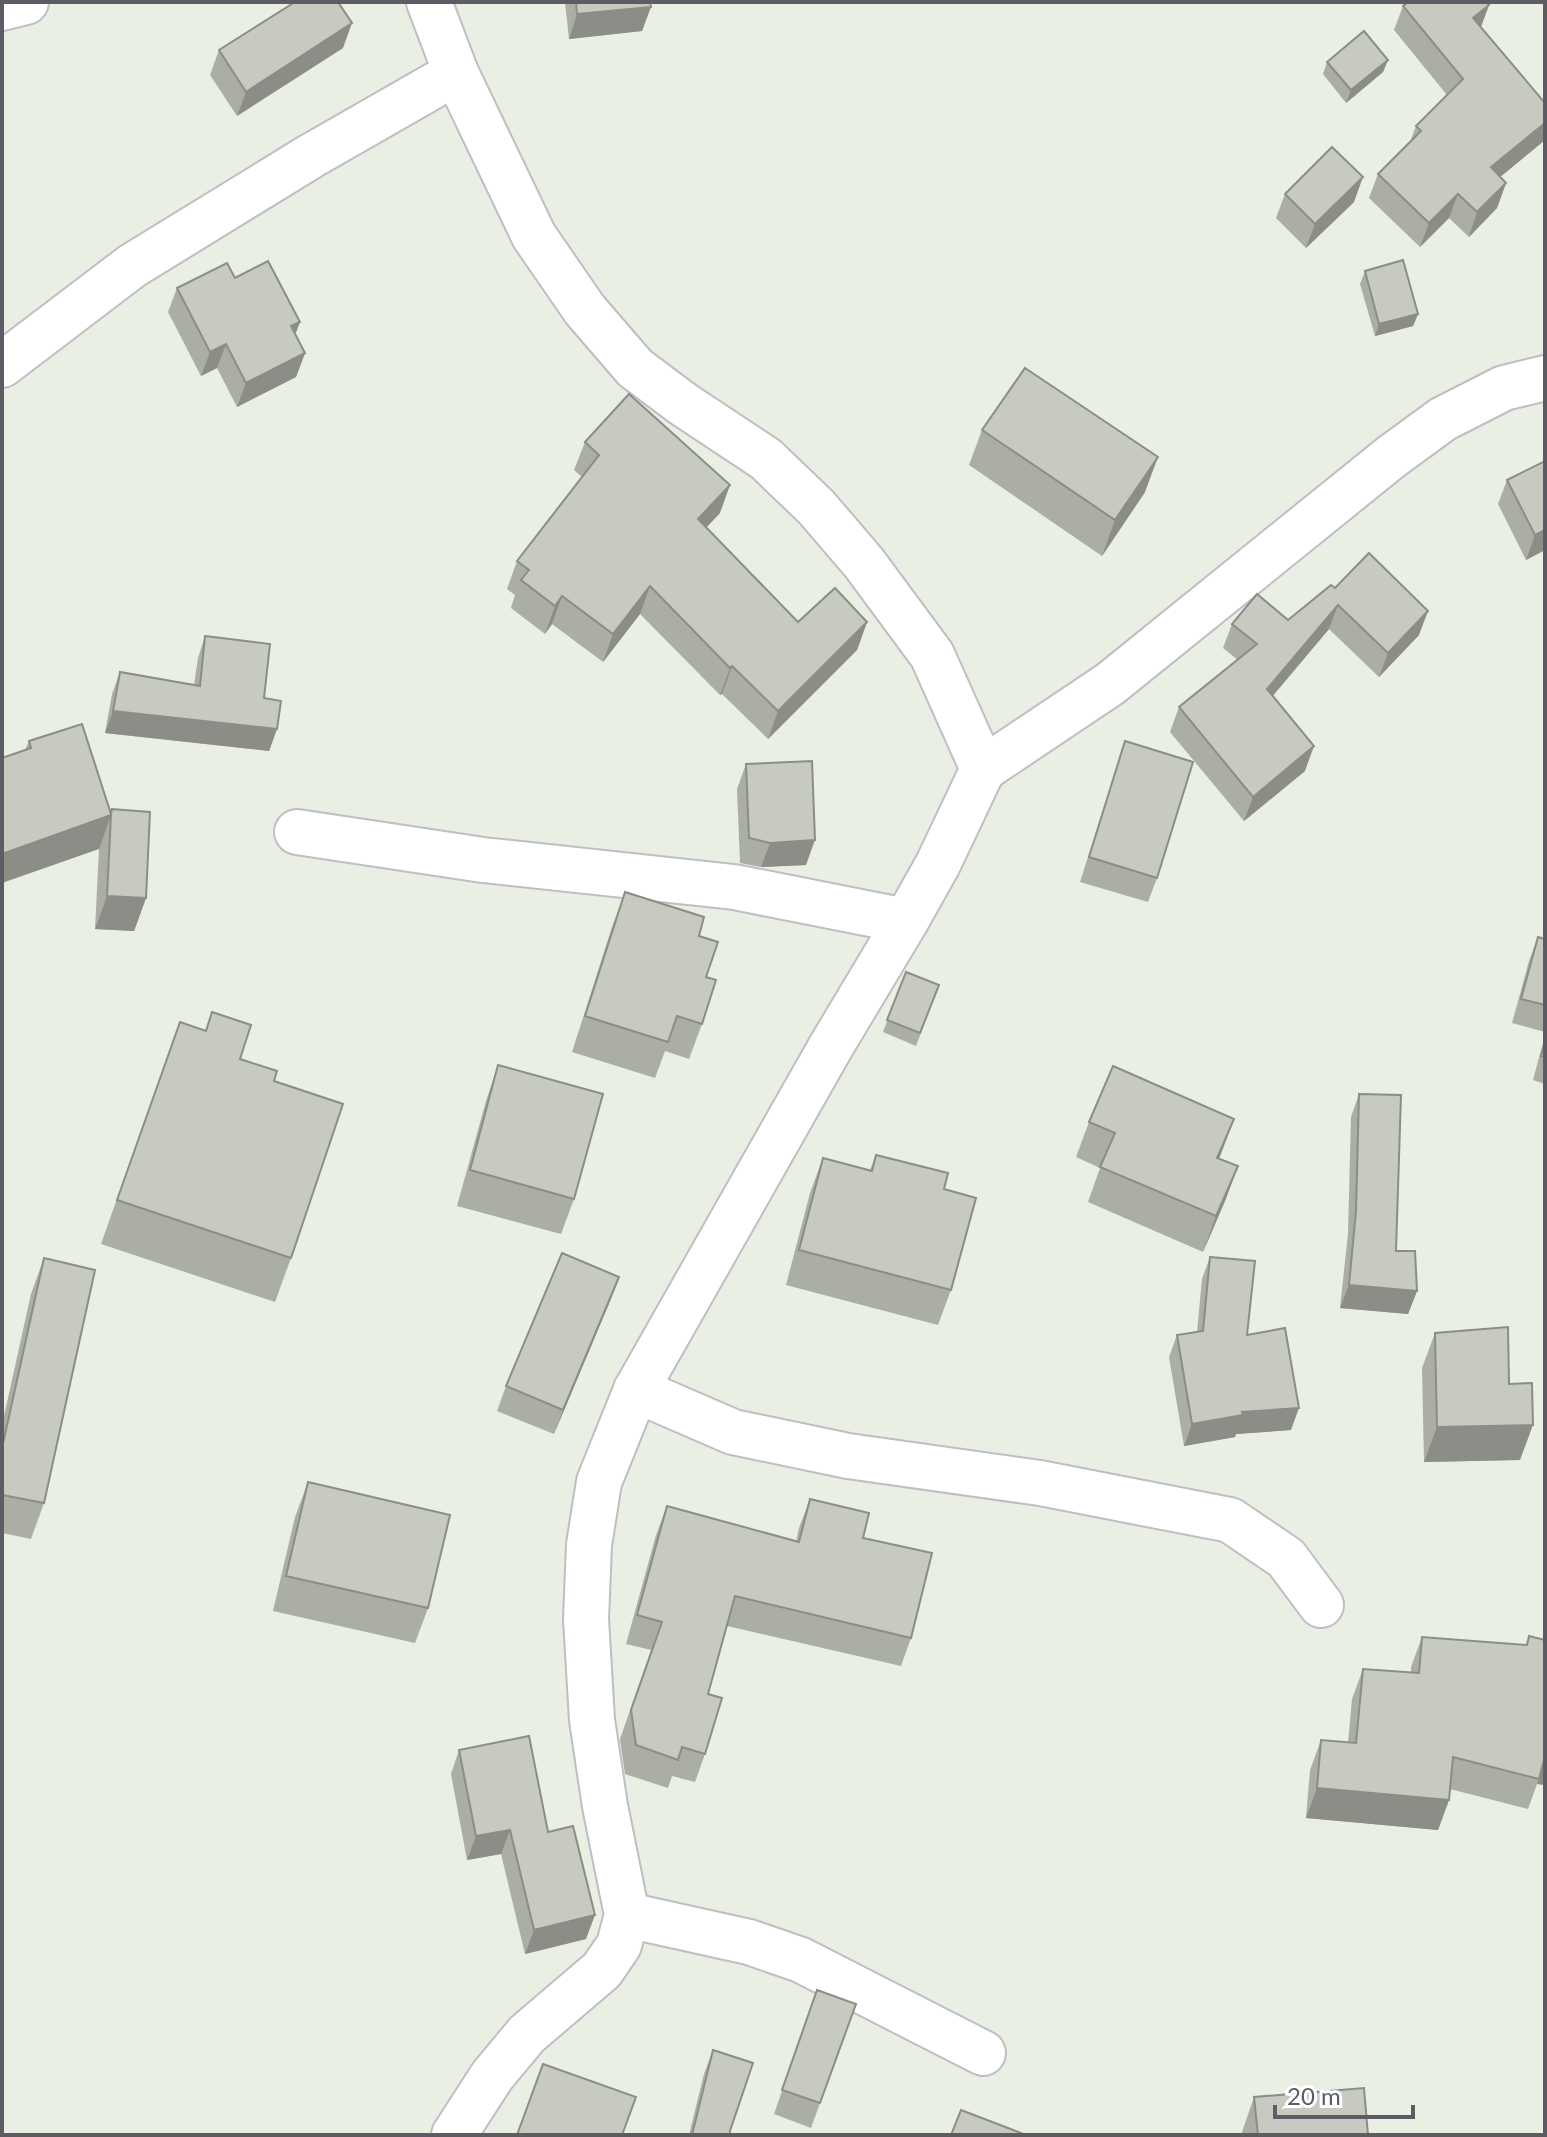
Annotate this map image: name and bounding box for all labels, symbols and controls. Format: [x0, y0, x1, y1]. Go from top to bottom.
scale bar [1275, 2069, 1413, 2119]
text: 20 m [1287, 2081, 1341, 2110]

